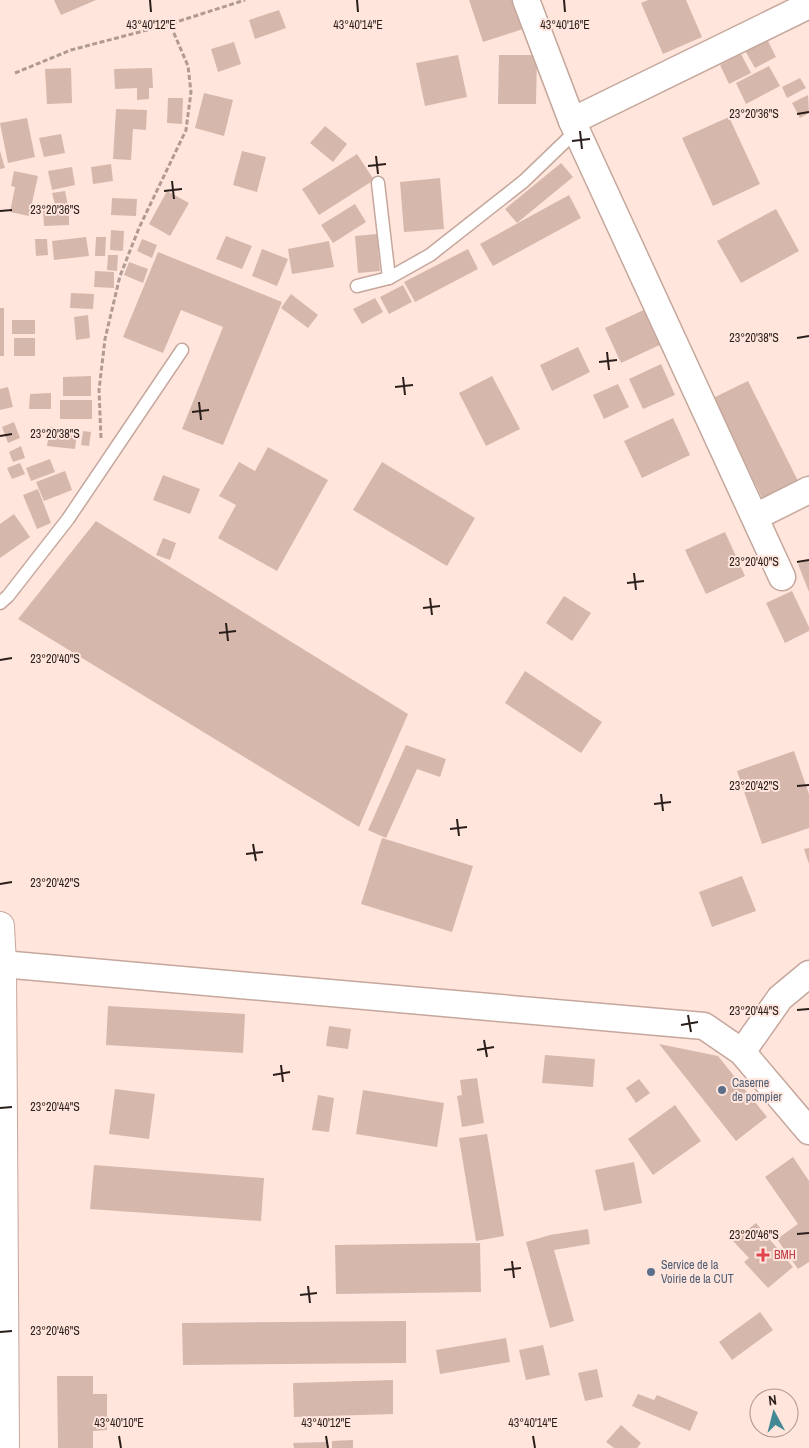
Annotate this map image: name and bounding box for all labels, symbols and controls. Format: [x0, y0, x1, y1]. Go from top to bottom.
text: 43°40'12"E [126, 17, 176, 33]
text: 43°40'14"E [333, 17, 383, 33]
text: 43°40'16"E [540, 17, 590, 33]
text: 23°20'36"S [729, 106, 779, 122]
text: 23°20'36"S [30, 202, 80, 218]
text: 23°20'38"S [729, 330, 779, 346]
text: 23°20'38"S [30, 426, 80, 442]
text: 23°20'40"S [729, 554, 779, 570]
text: 23°20'40"S [30, 651, 80, 667]
text: 23°20'42"S [729, 778, 779, 794]
text: 23°20'42"S [30, 875, 80, 891]
text: 23°20'44"S [729, 1003, 779, 1019]
place label: Caserne de pompier [732, 1075, 783, 1105]
marker: Caserne de pompier [716, 1084, 728, 1096]
text: 23°20'44"S [30, 1099, 80, 1115]
text: 23°20'46"S [729, 1227, 779, 1243]
place label: BMH [774, 1247, 796, 1263]
marker: BMH [756, 1248, 770, 1262]
place label: Service de la Voirie de la CUT [661, 1257, 734, 1287]
marker: Service de la Voirie de la CUT [645, 1266, 657, 1278]
text: 23°20'46"S [30, 1323, 80, 1339]
north arrow [749, 1388, 799, 1438]
text: N [767, 1391, 778, 1410]
text: 43°40'10"E [94, 1415, 144, 1431]
text: 43°40'12"E [301, 1415, 351, 1431]
text: 43°40'14"E [508, 1415, 558, 1431]

